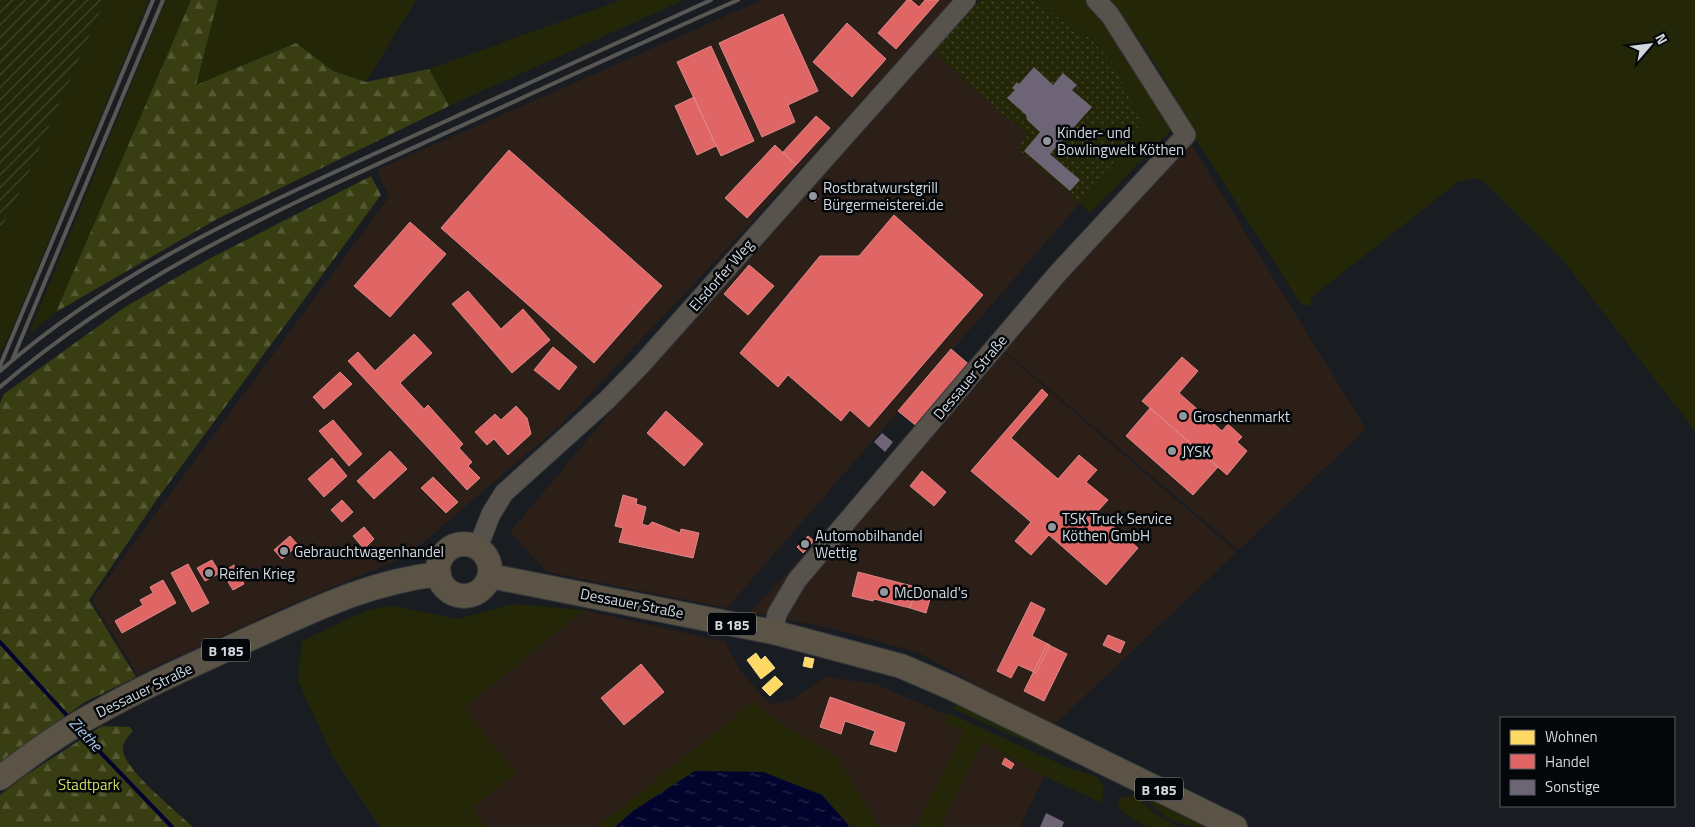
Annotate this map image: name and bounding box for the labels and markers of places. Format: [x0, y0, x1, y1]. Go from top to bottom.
place label: Kinder- und Bowlingwelt Köthen [1057, 121, 1184, 161]
marker: Kinder- und Bowlingwelt Köthen [1041, 135, 1053, 147]
place label: Rostbratwurstgrill Bürgermeisterei.de [823, 176, 944, 216]
marker: Rostbratwurstgrill Bürgermeisterei.de [807, 190, 819, 202]
place label: Groschenmarkt [1193, 405, 1291, 428]
marker: Groschenmarkt [1177, 410, 1189, 422]
place label: JYSK [1182, 440, 1211, 463]
marker: JYSK [1166, 445, 1178, 457]
place label: TSK Truck Service Köthen GmbH [1062, 507, 1172, 547]
marker: TSK Truck Service Köthen GmbH [1046, 521, 1058, 533]
place label: Automobilhandel Wettig [815, 524, 923, 564]
marker: Automobilhandel Wettig [799, 538, 811, 550]
place label: Gebrauchtwagenhandel [294, 540, 444, 563]
marker: Gebrauchtwagenhandel [278, 545, 290, 557]
place label: Reifen Krieg [219, 562, 295, 585]
marker: Reifen Krieg [203, 567, 215, 579]
place label: McDonald's [894, 581, 968, 604]
marker: McDonald's [878, 586, 890, 598]

